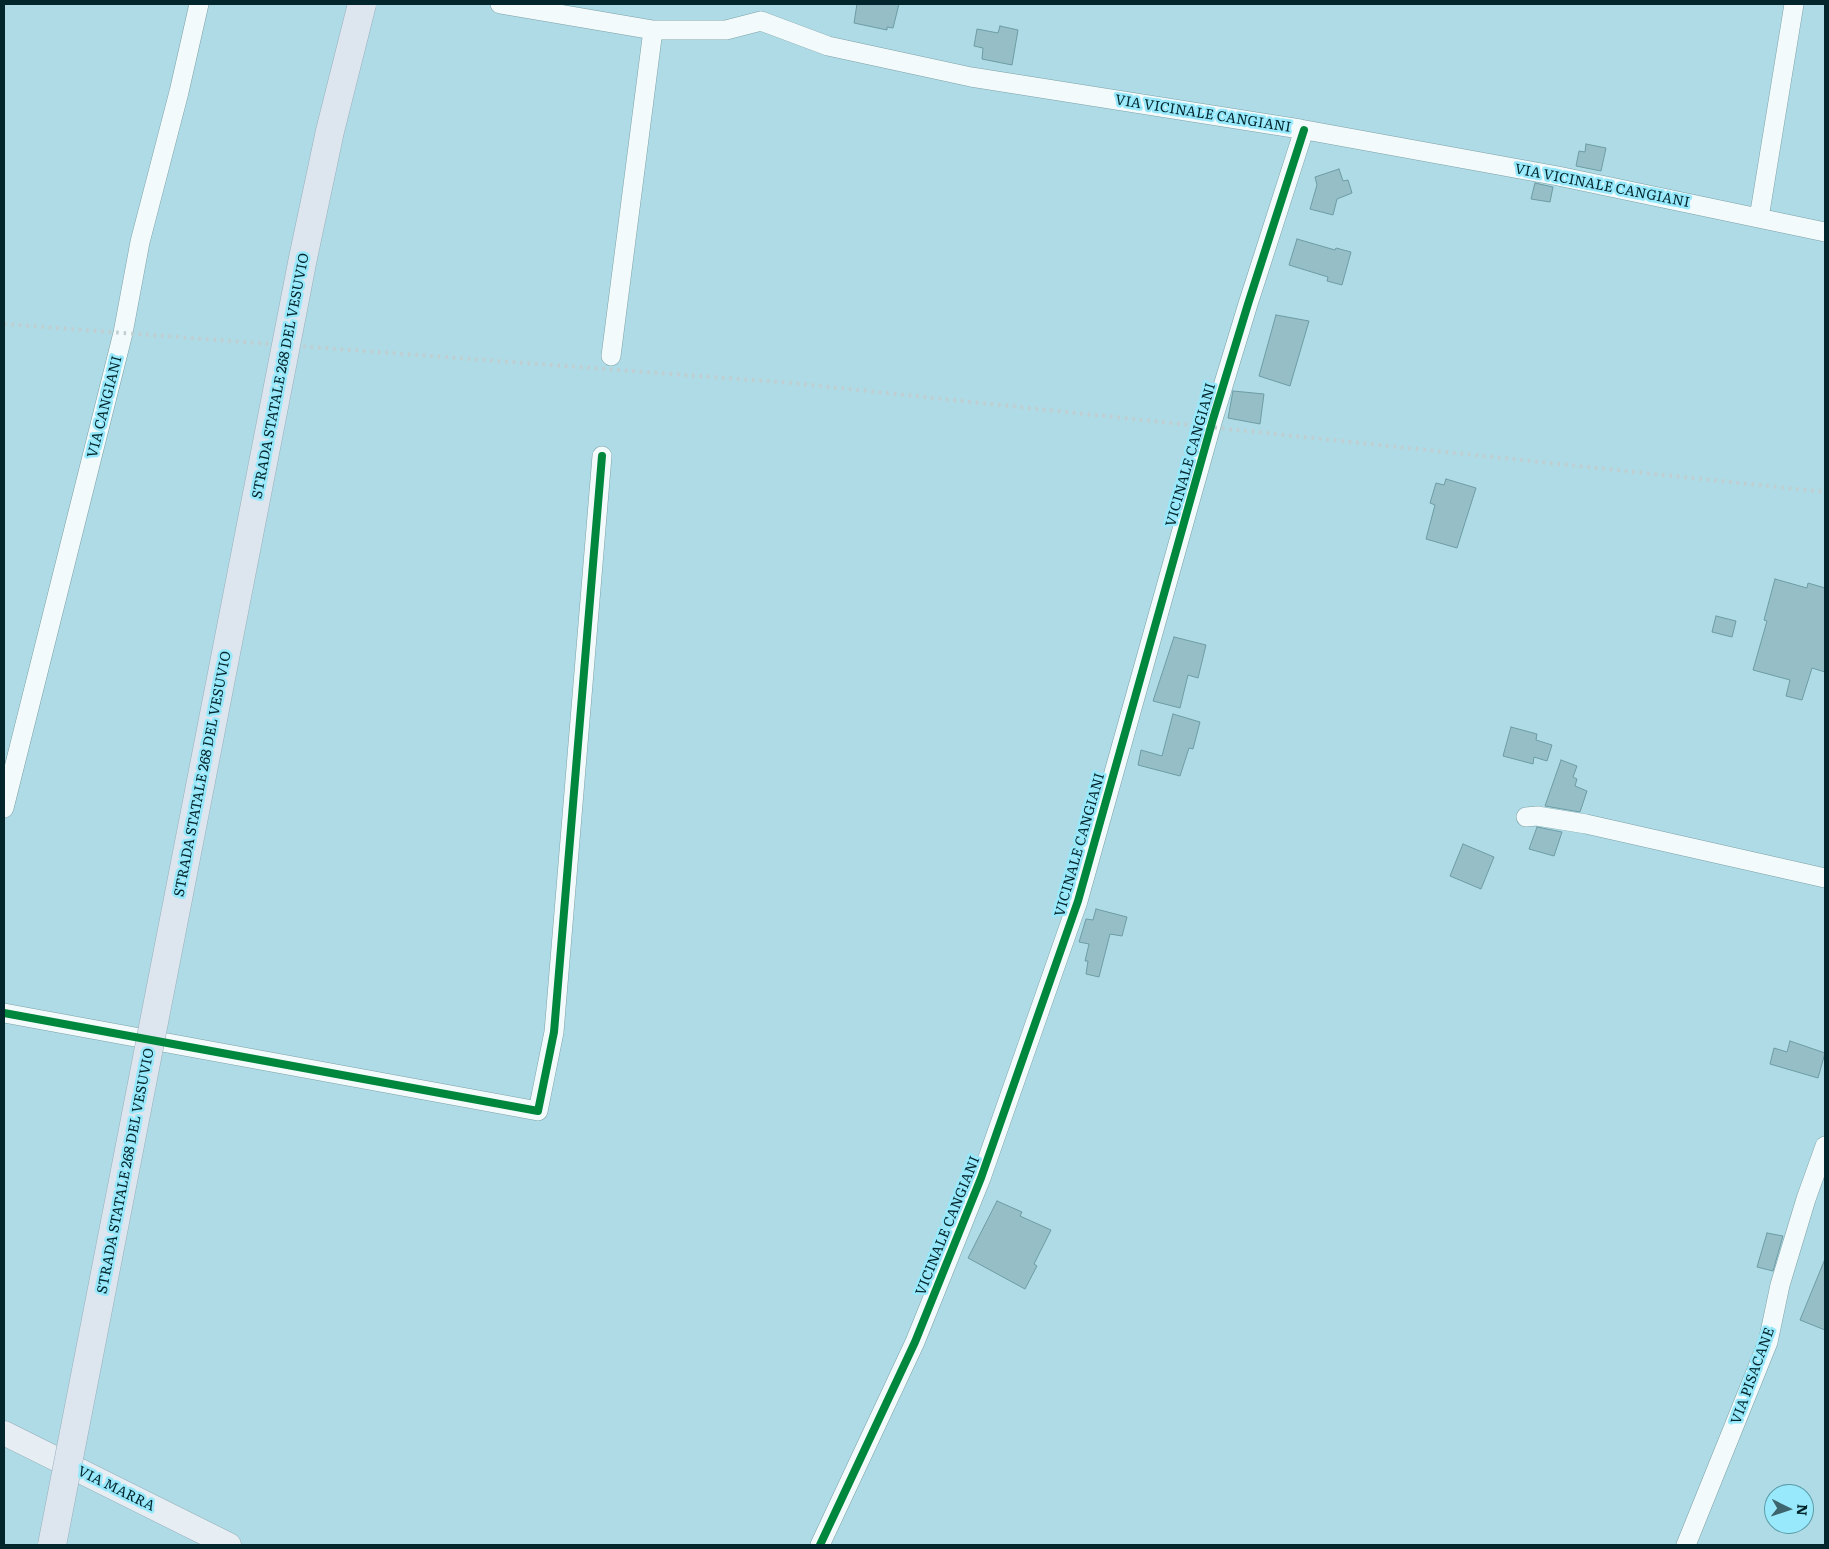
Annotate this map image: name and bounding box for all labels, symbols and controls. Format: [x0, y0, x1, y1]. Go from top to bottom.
street label: VIA VICINALE CANGIANI [1114, 92, 1292, 136]
street label: VIA VICINALE CANGIANI [1513, 161, 1691, 211]
street label: STRADA STATALE 268 DEL VESUVIO [249, 252, 313, 500]
street label: VIA CANGIANI [84, 354, 126, 460]
street label: VICINALE CANGIANI [1162, 381, 1220, 529]
street label: STRADA STATALE 268 DEL VESUVIO [171, 650, 235, 898]
street label: VICINALE CANGIANI [1051, 771, 1109, 919]
street label: STRADA STATALE 268 DEL VESUVIO [94, 1047, 158, 1295]
street label: VICINALE CANGIANI [912, 1154, 984, 1298]
street label: VIA PISACANE [1728, 1325, 1778, 1427]
street label: VIA MARRA [75, 1463, 157, 1515]
north arrow [1764, 1484, 1814, 1534]
text: N [1793, 1503, 1813, 1517]

